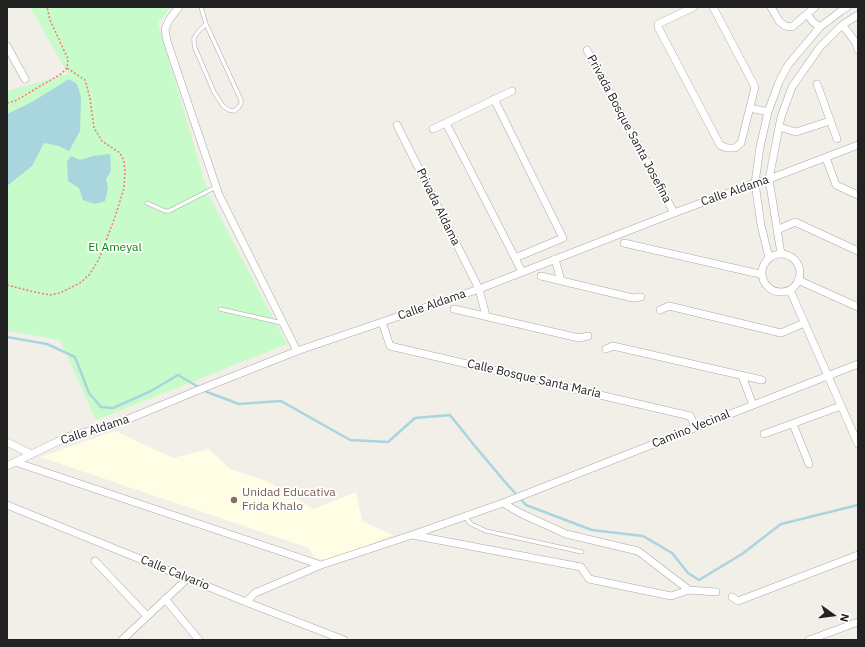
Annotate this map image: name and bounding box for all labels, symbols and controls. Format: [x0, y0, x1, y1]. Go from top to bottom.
street label: Privada Bosque Santa Josefina [584, 53, 674, 205]
street label: Privada Aldama [413, 166, 463, 248]
street label: Calle Aldama [699, 173, 771, 209]
park label: El Ameyal [88, 241, 142, 255]
street label: Calle Aldama [396, 287, 468, 323]
street label: Calle Bosque Santa María [466, 357, 602, 401]
street label: Camino Vecinal [650, 407, 732, 451]
street label: Calle Aldama [59, 412, 131, 448]
place label: Unidad Educativa Frida Khalo [242, 486, 336, 514]
marker: Unidad Educativa Frida Khalo [229, 495, 239, 505]
street label: Calle Calvario [138, 553, 212, 593]
north arrow [813, 595, 853, 635]
text: N [837, 612, 852, 623]

